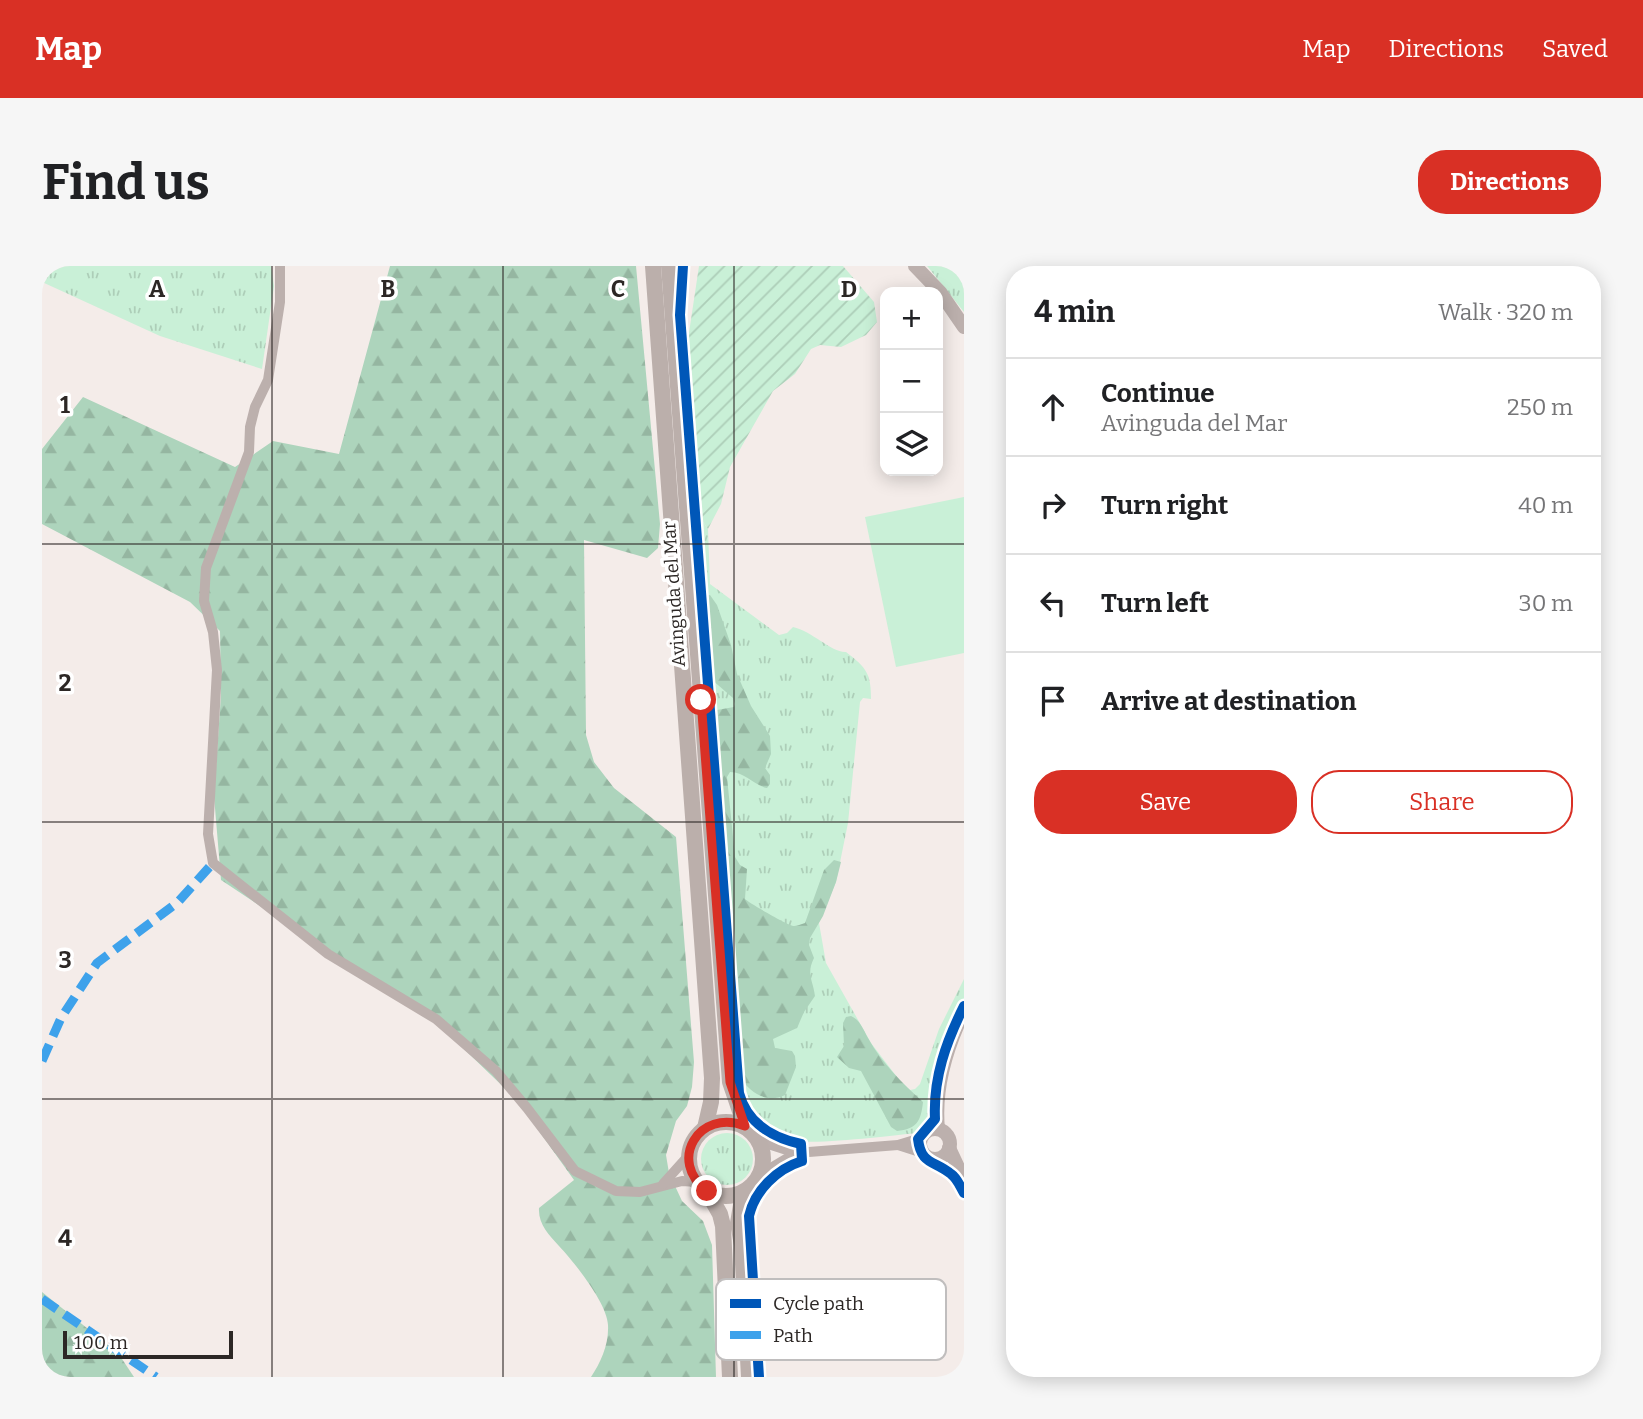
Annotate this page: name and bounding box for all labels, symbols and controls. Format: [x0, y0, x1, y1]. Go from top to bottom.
text: Map [35, 29, 102, 69]
text: Map [1302, 35, 1351, 63]
text: Directions [1389, 35, 1504, 63]
text: Saved [1542, 35, 1608, 63]
button: Directions [1418, 150, 1601, 214]
text: Find us [42, 153, 210, 212]
text: A [149, 275, 166, 303]
text: B [381, 275, 395, 303]
text: C [611, 275, 625, 303]
text: D [841, 275, 857, 303]
map controls [880, 287, 943, 476]
button: + [880, 287, 943, 350]
text: 4 min [1034, 294, 1115, 330]
text: Walk · 320 m [1438, 298, 1573, 326]
button: − [880, 350, 943, 413]
text: Continue [1101, 378, 1215, 409]
icon: ahead [1034, 388, 1072, 426]
text: 1 [60, 391, 70, 419]
text: 250 m [1507, 393, 1573, 421]
text: Avinguda del Mar [1101, 409, 1288, 437]
button: layers [880, 413, 943, 476]
icon: right [1034, 486, 1072, 524]
text: Turn right [1101, 490, 1228, 521]
text: 40 m [1518, 491, 1573, 519]
street label: Avinguda del Mar [658, 520, 690, 668]
icon: left [1034, 584, 1072, 622]
text: Turn left [1101, 588, 1209, 619]
text: 30 m [1519, 589, 1573, 617]
text: 2 [59, 669, 72, 697]
icon: arrive [1034, 682, 1072, 720]
route start [685, 684, 716, 715]
text: Arrive at destination [1101, 686, 1356, 717]
button: Save [1034, 770, 1297, 834]
button: Share [1311, 770, 1573, 834]
text: 3 [58, 946, 72, 974]
route end [691, 1175, 722, 1206]
text: 4 [58, 1224, 72, 1252]
legend [716, 1279, 946, 1360]
text: Cycle path [773, 1292, 864, 1315]
text: Path [773, 1324, 813, 1347]
scale bar [63, 1328, 233, 1360]
text: 100 m [74, 1331, 128, 1354]

